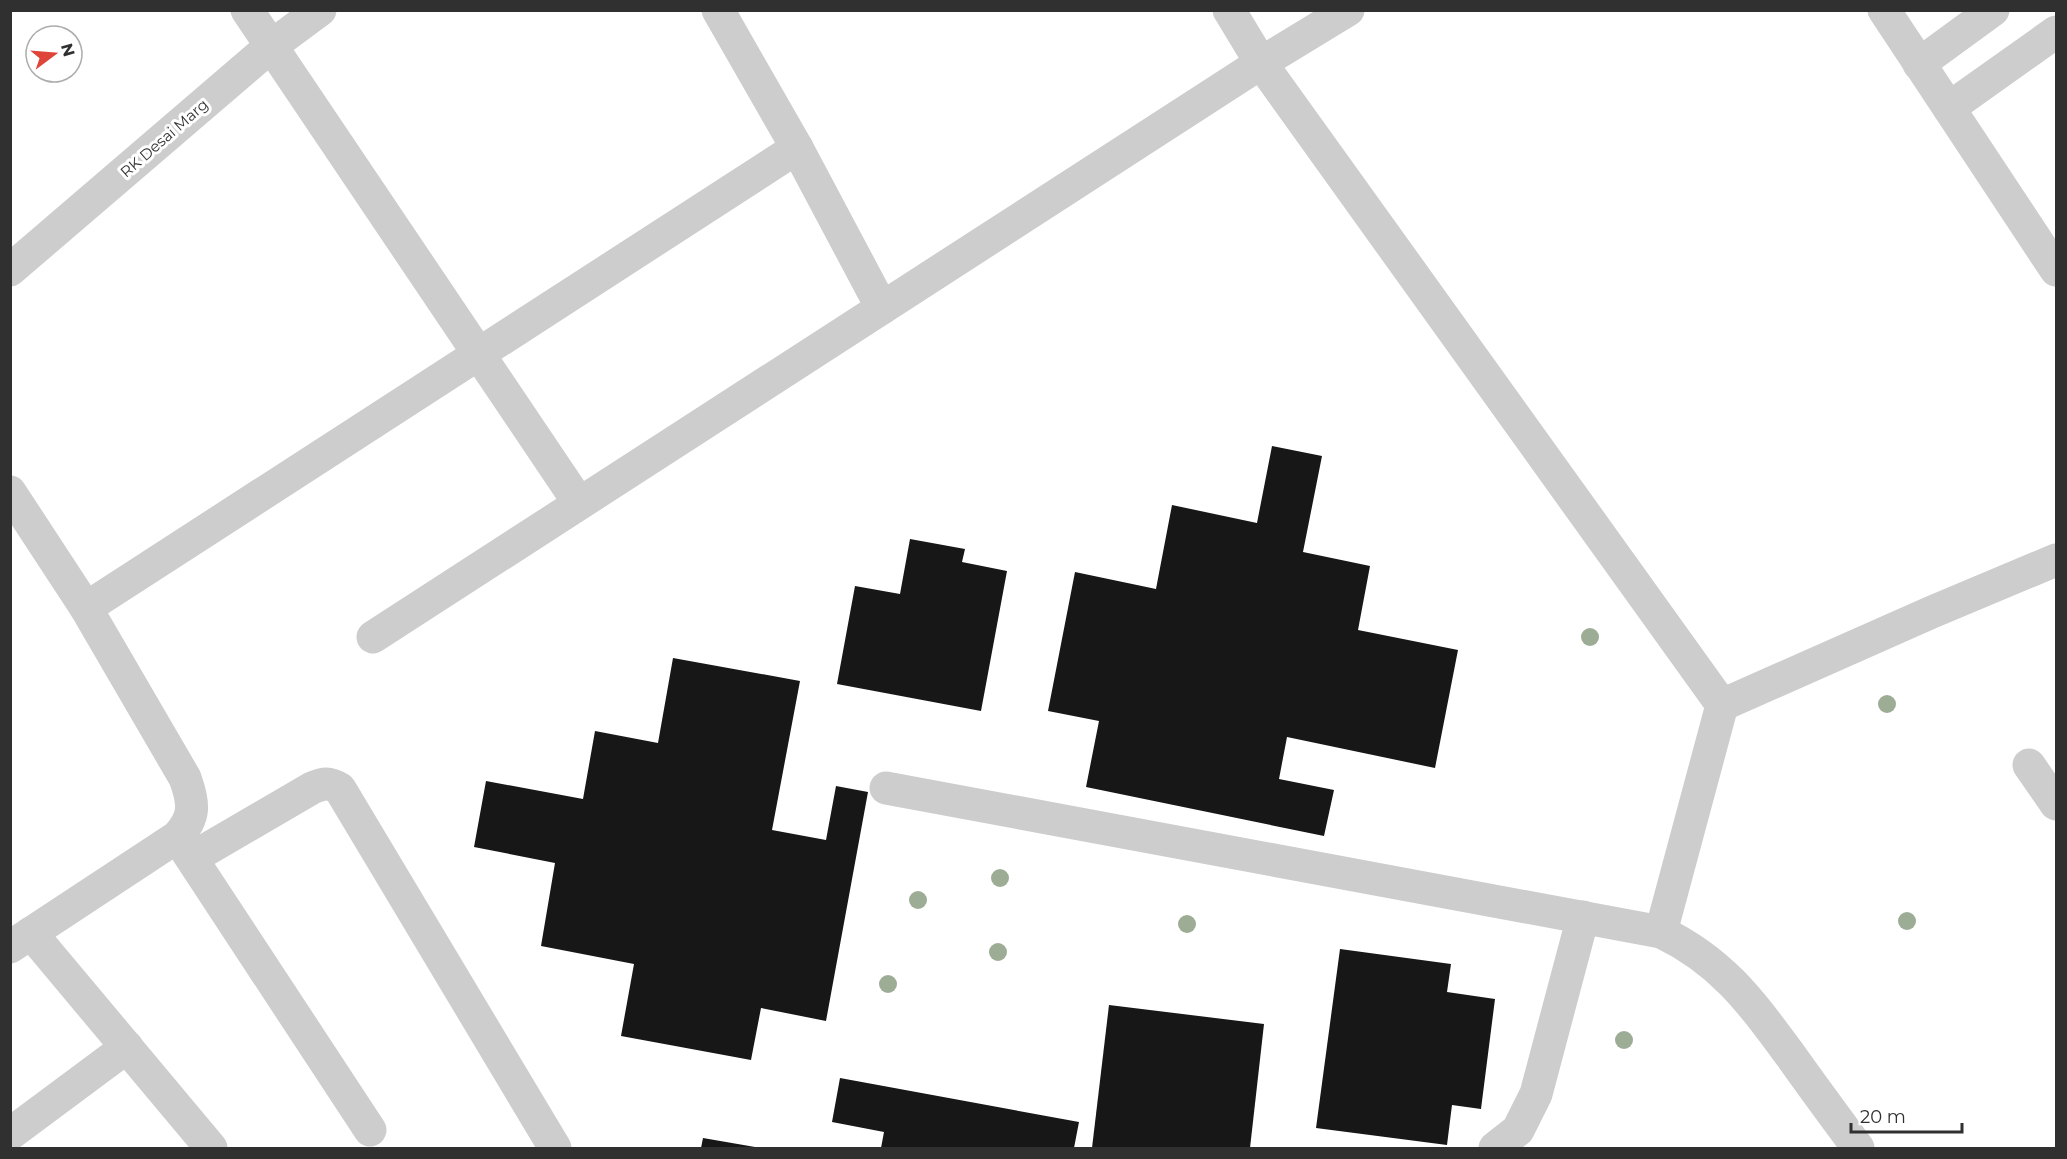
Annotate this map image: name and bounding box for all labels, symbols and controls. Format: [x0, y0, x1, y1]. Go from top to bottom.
north arrow [24, 24, 84, 84]
text: N [57, 41, 79, 59]
street label: RK Desai Marg [116, 95, 212, 181]
scale bar [1851, 1096, 1962, 1134]
text: 20 m [1860, 1106, 1906, 1128]

